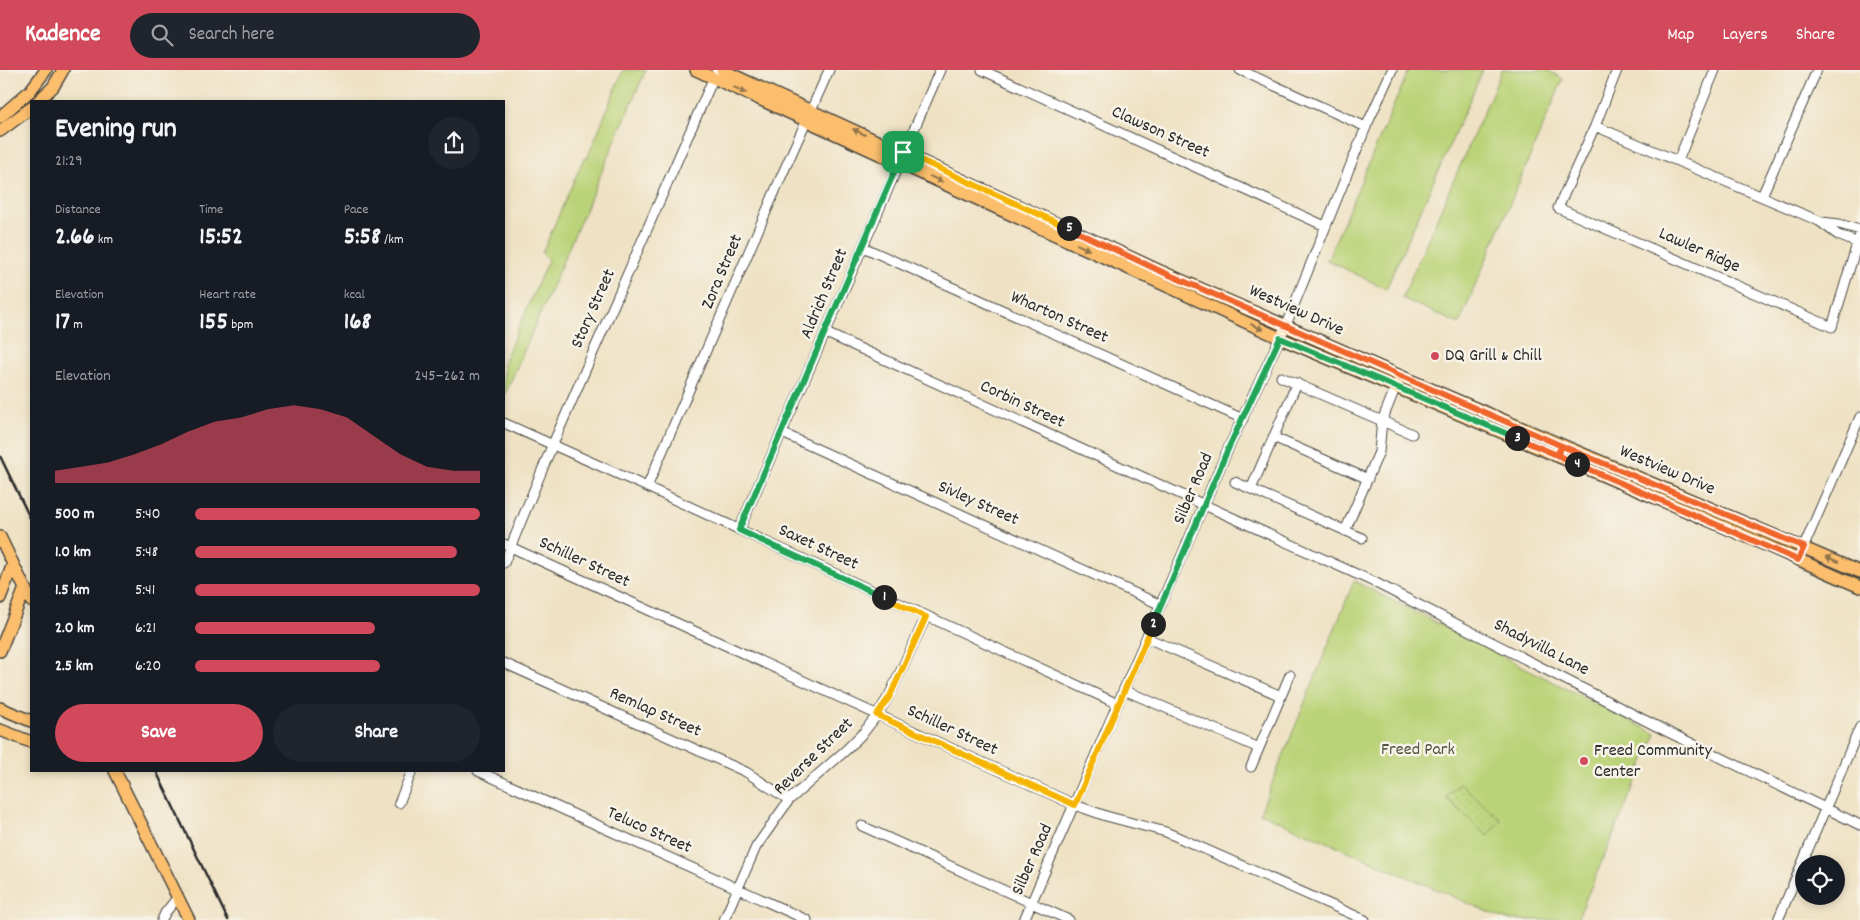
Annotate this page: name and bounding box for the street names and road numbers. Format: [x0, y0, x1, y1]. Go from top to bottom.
street label: Clawson Street [1107, 100, 1213, 166]
street label: Lawler Ridge [1654, 222, 1744, 280]
street label: Zora Street [696, 230, 750, 313]
street label: Aldrich Street [795, 245, 855, 343]
street label: Story Street [565, 265, 623, 353]
street label: Westview Drive [1245, 279, 1348, 343]
street label: Wharton Street [1006, 285, 1112, 351]
street label: Corbin Street [976, 374, 1069, 436]
street label: Westview Drive [1615, 440, 1719, 502]
street label: Silber Road [1168, 449, 1220, 529]
street label: Sivley Street [934, 475, 1023, 533]
street label: Saxet Street [774, 519, 862, 578]
street label: Schiller Street [534, 531, 634, 595]
street label: Shadyvilla Lane [1489, 613, 1593, 683]
street label: Remlap Street [605, 682, 705, 744]
street label: Schiller Street [902, 699, 1002, 763]
street label: Reverse Street [769, 712, 860, 801]
street label: Teluco Street [603, 801, 696, 861]
street label: Silber Road [1006, 820, 1060, 900]

